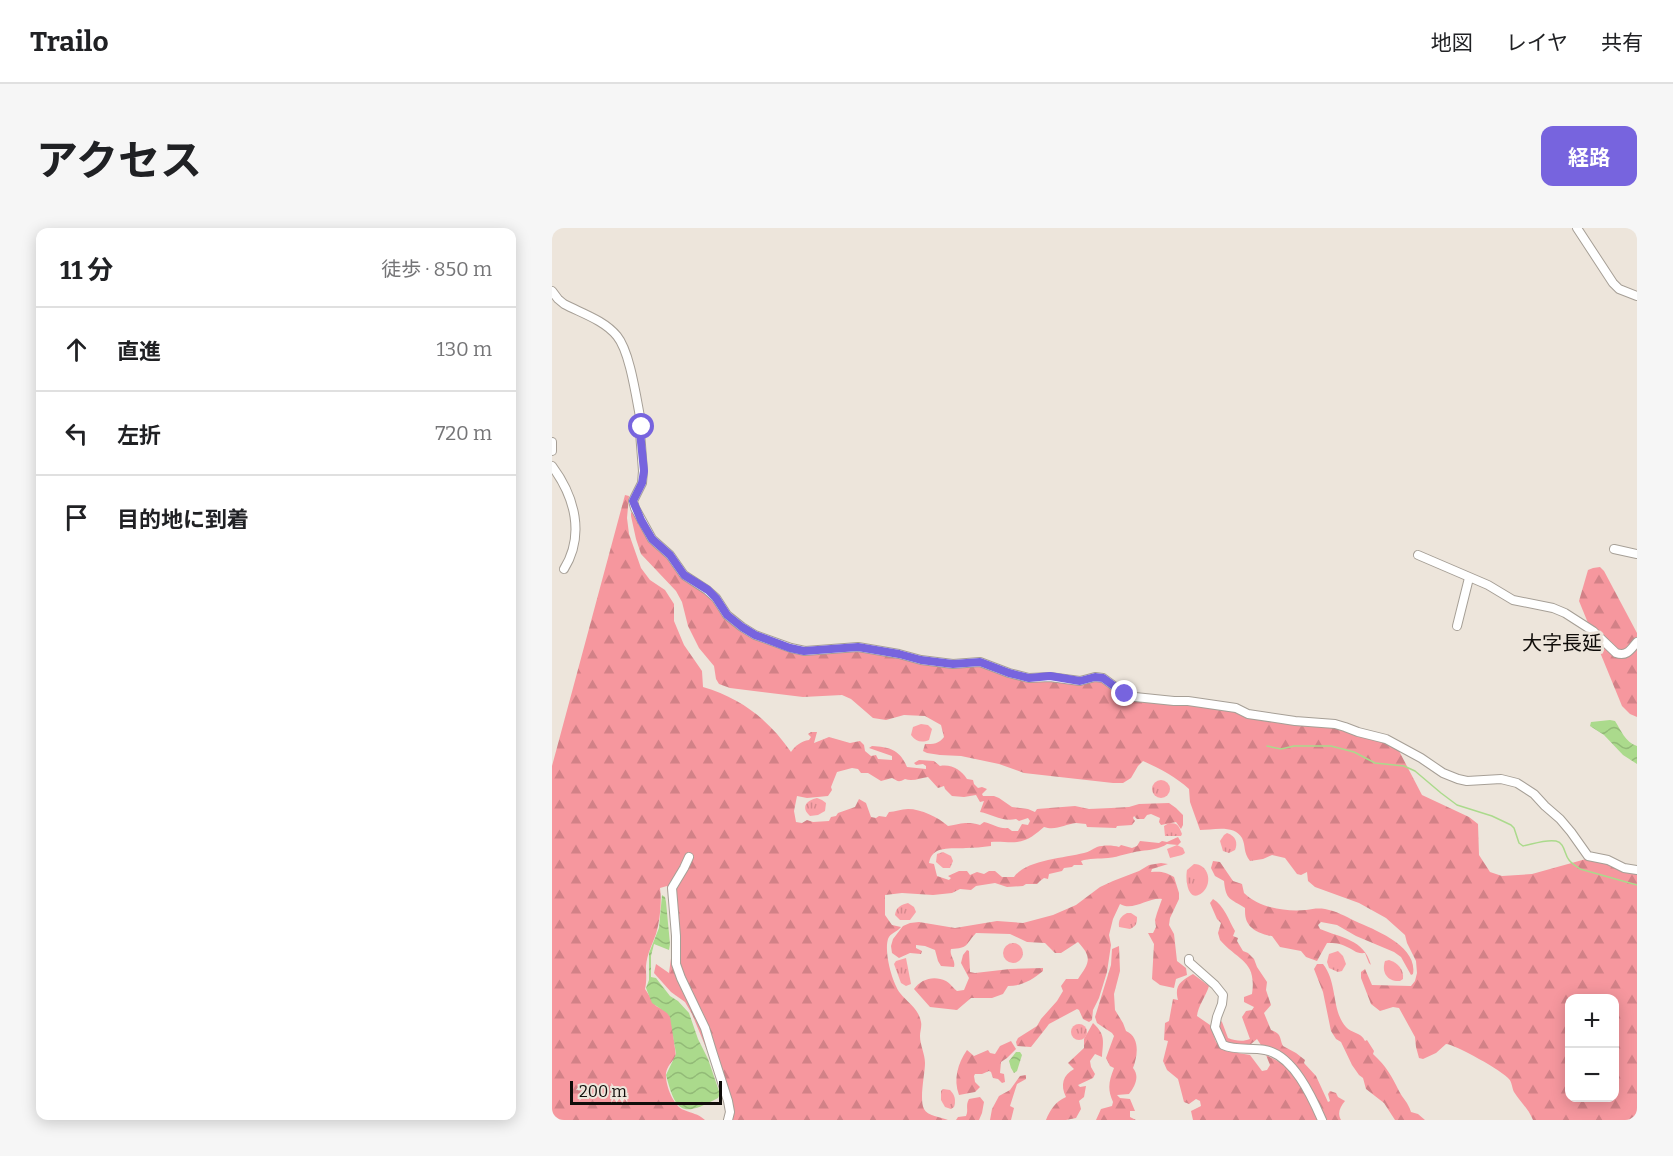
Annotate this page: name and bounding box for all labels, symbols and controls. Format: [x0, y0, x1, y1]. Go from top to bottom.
text: Trailo [30, 25, 109, 58]
text: 地図 [1431, 30, 1473, 56]
text: レイヤ [1506, 30, 1568, 56]
text: 共有 [1601, 30, 1643, 56]
button: 経路 [1541, 126, 1637, 186]
text: アクセス [36, 136, 202, 186]
text: 11 分 [60, 255, 113, 286]
text: 徒歩 · 850 m [381, 257, 492, 281]
icon: ahead [60, 333, 93, 366]
text: 130 m [437, 337, 492, 361]
text: 直進 [117, 338, 161, 365]
route start [628, 413, 654, 439]
icon: left [60, 417, 93, 450]
text: 720 m [435, 421, 492, 445]
text: 左折 [117, 422, 161, 449]
icon: arrive [60, 501, 93, 534]
text: 目的地に到着 [117, 506, 249, 533]
district label: 大字長延 [1522, 631, 1602, 655]
route end [1111, 680, 1137, 706]
map controls [1565, 994, 1619, 1102]
button: + [1565, 994, 1619, 1048]
button: − [1565, 1048, 1619, 1102]
scale bar [570, 1078, 722, 1106]
text: 200 m [579, 1082, 627, 1101]

